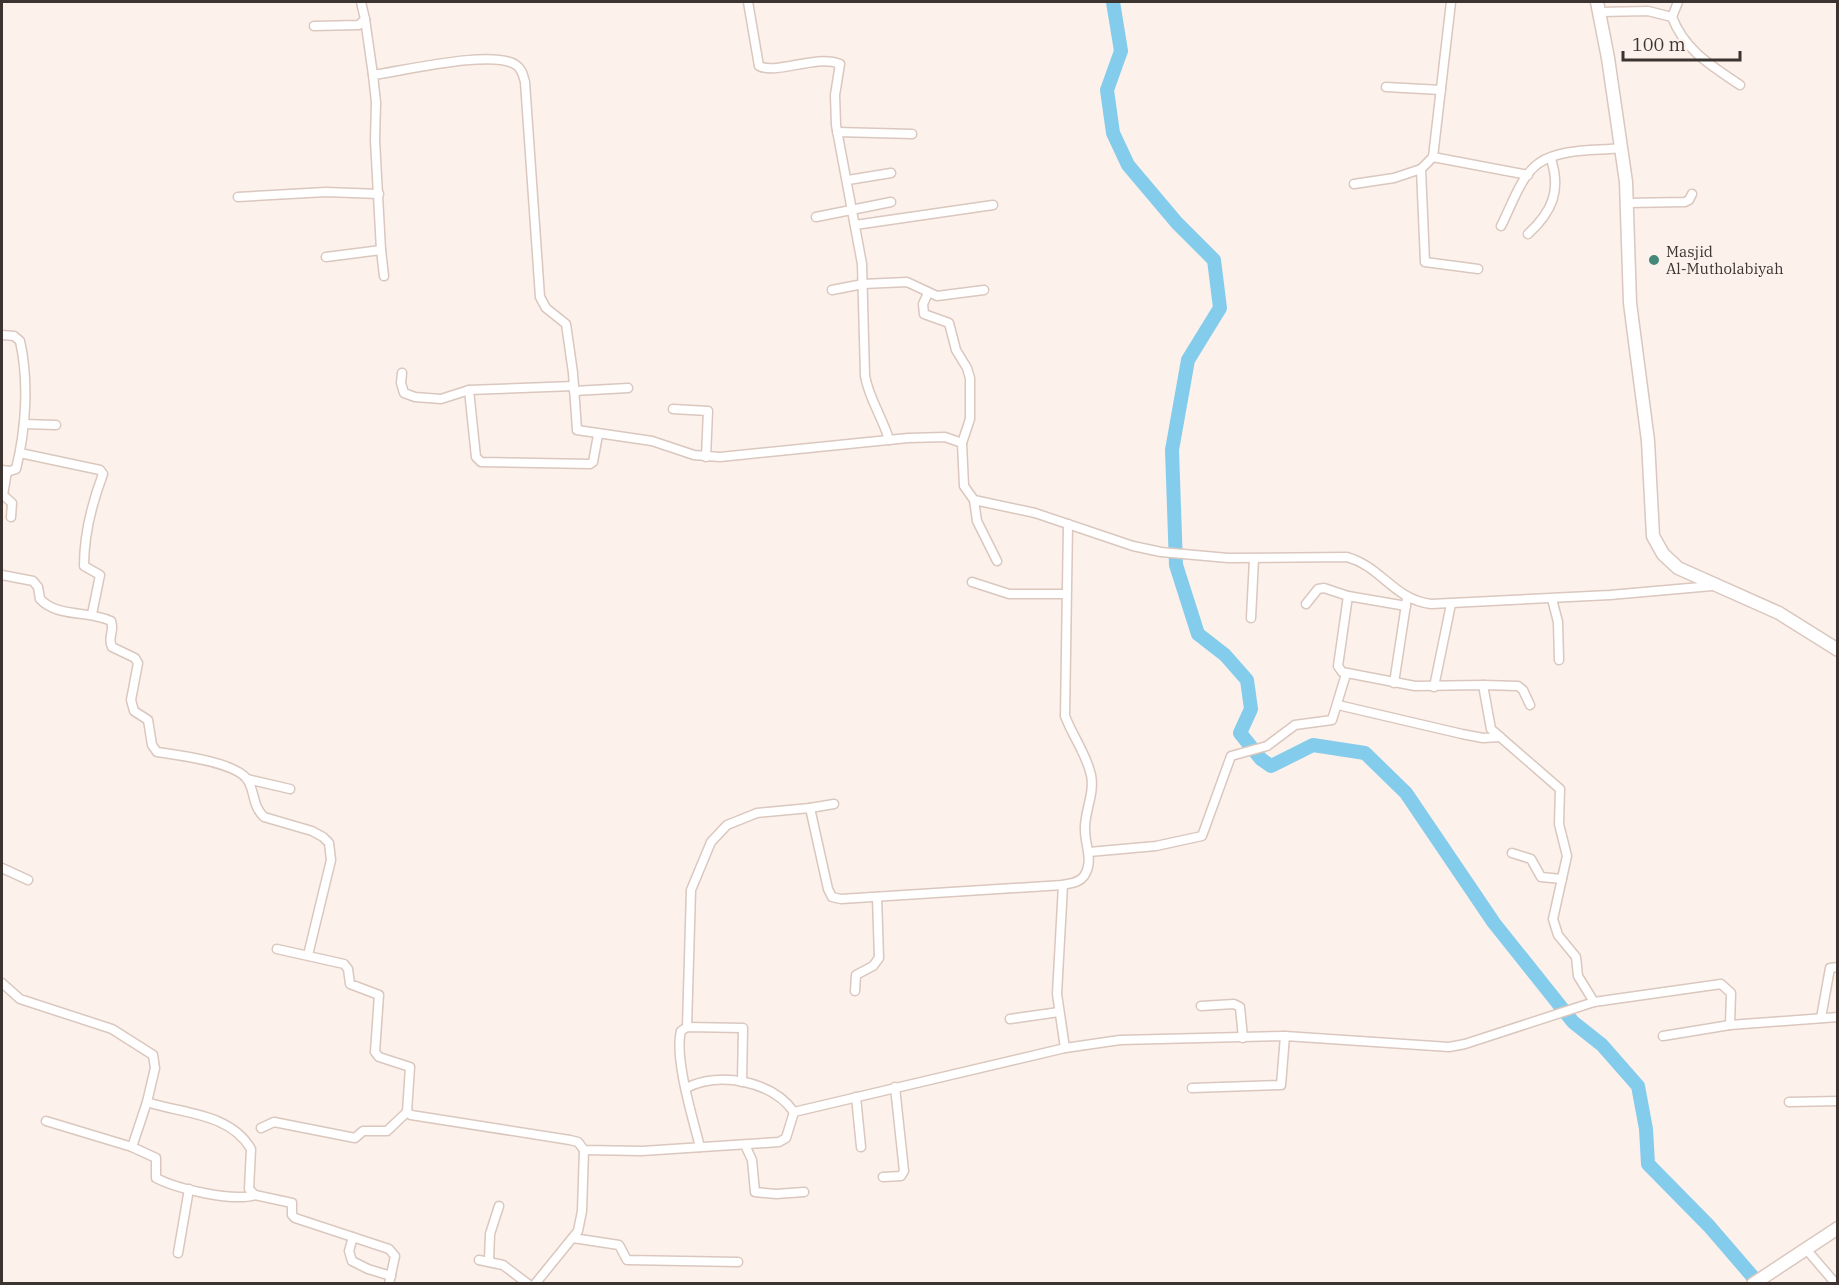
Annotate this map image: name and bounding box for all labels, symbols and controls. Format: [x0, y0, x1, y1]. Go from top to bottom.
scale bar [1623, 24, 1740, 62]
text: 100 m [1632, 33, 1686, 56]
place label: Masjid Al-Mutholabiyah [1666, 242, 1784, 278]
marker: Masjid Al-Mutholabiyah [1647, 253, 1661, 267]

